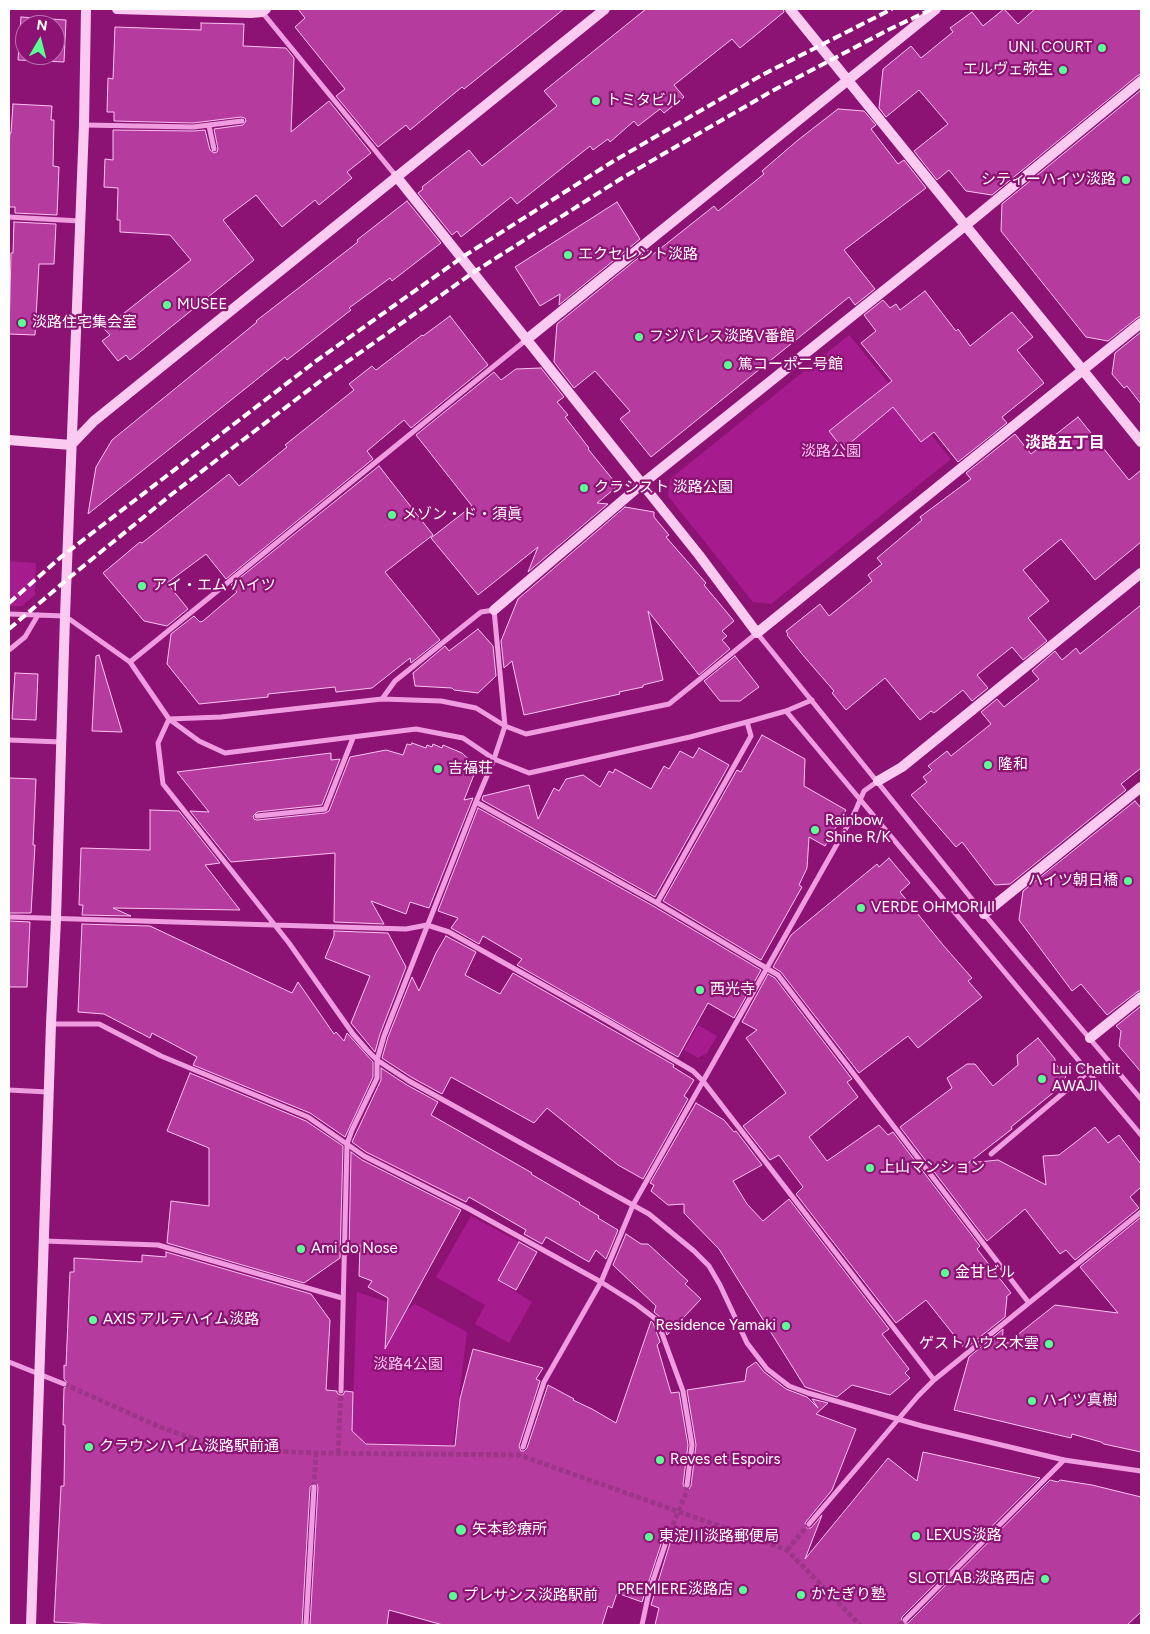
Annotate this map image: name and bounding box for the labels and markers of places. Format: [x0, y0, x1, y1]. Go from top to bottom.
place label: UNI. COURT [1008, 39, 1092, 57]
marker: UNI. COURT [1096, 42, 1108, 54]
place label: エルヴェ弥生 [963, 61, 1053, 79]
marker: エルヴェ弥生 [1057, 64, 1069, 76]
place label: トミタビル [606, 92, 681, 110]
marker: トミタビル [590, 95, 602, 107]
place label: シティーハイツ淡路 [981, 171, 1116, 189]
marker: シティーハイツ淡路 [1120, 174, 1132, 186]
place label: エクセレント淡路 [578, 246, 698, 264]
marker: エクセレント淡路 [562, 249, 574, 261]
place label: MUSEE [177, 296, 227, 314]
marker: MUSEE [161, 299, 173, 311]
place label: 淡路住宅集会室 [32, 314, 137, 332]
marker: 淡路住宅集会室 [16, 317, 28, 329]
place label: フジパレス淡路V番館 [649, 328, 794, 346]
marker: フジパレス淡路V番館 [633, 331, 645, 343]
place label: 篤コーポ二号館 [738, 356, 843, 374]
marker: 篤コーポ二号館 [722, 359, 734, 371]
place label: クラシスト 淡路公園 [594, 479, 733, 497]
marker: クラシスト 淡路公園 [578, 482, 590, 494]
place label: メゾン・ド・須眞 [402, 506, 522, 524]
marker: メゾン・ド・須眞 [386, 509, 398, 521]
place label: アイ・エム ハイツ [152, 577, 276, 595]
marker: アイ・エム ハイツ [136, 580, 148, 592]
place label: 隆和 [998, 756, 1028, 774]
marker: 隆和 [982, 759, 994, 771]
place label: 吉福荘 [448, 760, 493, 778]
marker: 吉福荘 [432, 763, 444, 775]
place label: Rainbow Shine R/K [825, 812, 891, 847]
marker: Rainbow Shine R/K [809, 824, 821, 836]
place label: ハイツ朝日橋 [1028, 872, 1118, 890]
marker: ハイツ朝日橋 [1122, 875, 1134, 887]
place label: VERDE OHMORI II [871, 899, 995, 917]
marker: VERDE OHMORI II [855, 902, 867, 914]
place label: 西光寺 [710, 981, 755, 999]
marker: 西光寺 [694, 984, 706, 996]
place label: Lui Chatlit AWAJI [1052, 1061, 1120, 1096]
marker: Lui Chatlit AWAJI [1036, 1073, 1048, 1085]
place label: 上山マンション [880, 1159, 985, 1177]
marker: 上山マンション [864, 1162, 876, 1174]
place label: Ami do Nose [311, 1240, 398, 1258]
marker: Ami do Nose [295, 1243, 307, 1255]
place label: 金甘ビル [955, 1264, 1015, 1282]
marker: 金甘ビル [939, 1267, 951, 1279]
place label: AXIS アルテハイム淡路 [103, 1311, 259, 1329]
marker: AXIS アルテハイム淡路 [87, 1314, 99, 1326]
place label: Residence Yamaki [656, 1317, 776, 1335]
marker: Residence Yamaki [780, 1320, 792, 1332]
place label: ゲストハウス木雲 [919, 1335, 1039, 1353]
marker: ゲストハウス木雲 [1043, 1338, 1055, 1350]
place label: ハイツ真樹 [1042, 1392, 1117, 1410]
marker: ハイツ真樹 [1026, 1395, 1038, 1407]
place label: クラウンハイム淡路駅前通 [99, 1438, 279, 1456]
marker: クラウンハイム淡路駅前通 [83, 1441, 95, 1453]
place label: Reves et Espoirs [670, 1451, 780, 1469]
marker: Reves et Espoirs [654, 1454, 666, 1466]
place label: 矢本診療所 [472, 1521, 547, 1539]
marker: 矢本診療所 [454, 1523, 468, 1537]
place label: LEXUS淡路 [926, 1527, 1002, 1545]
place label: 東淀川淡路郵便局 [659, 1528, 779, 1546]
marker: LEXUS淡路 [910, 1530, 922, 1542]
marker: 東淀川淡路郵便局 [643, 1531, 655, 1543]
place label: SLOTLAB.淡路西店 [908, 1570, 1035, 1588]
marker: SLOTLAB.淡路西店 [1039, 1573, 1051, 1585]
place label: PREMIERE淡路店 [617, 1581, 733, 1599]
marker: PREMIERE淡路店 [737, 1584, 749, 1596]
place label: かたぎり塾 [811, 1586, 886, 1604]
place label: プレサンス淡路駅前 [463, 1587, 598, 1605]
marker: かたぎり塾 [795, 1589, 807, 1601]
marker: プレサンス淡路駅前 [447, 1590, 459, 1602]

